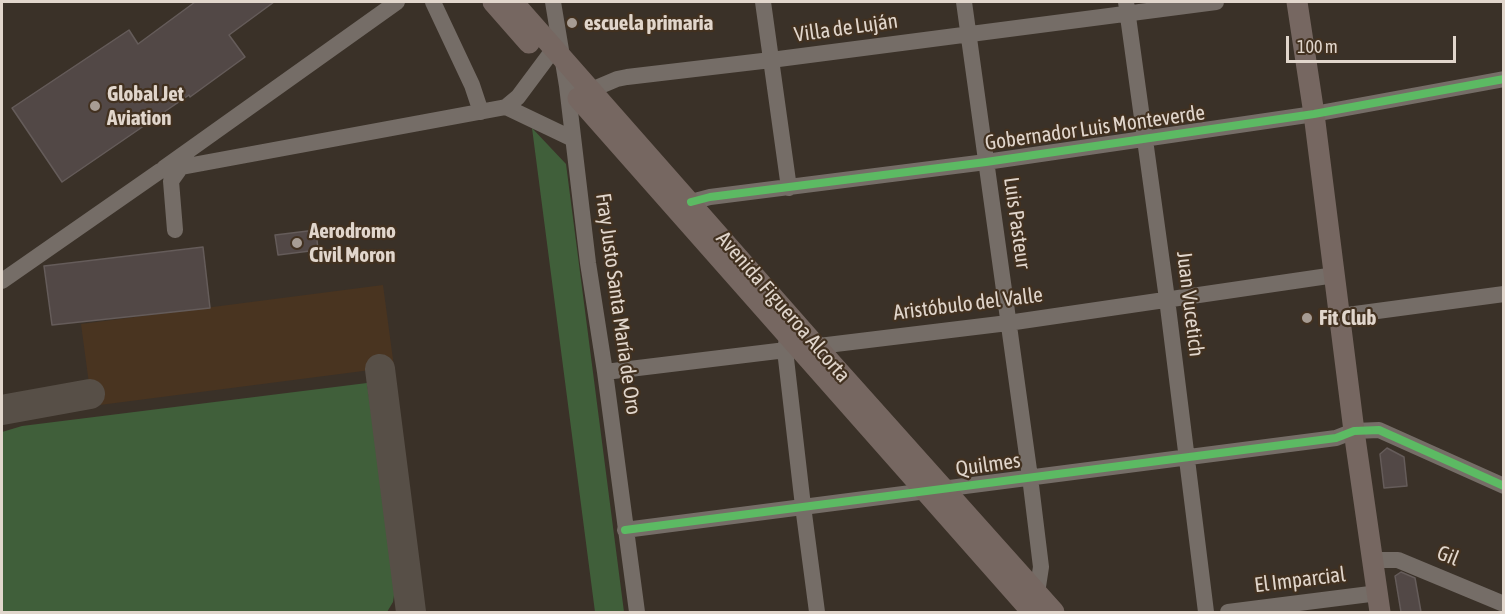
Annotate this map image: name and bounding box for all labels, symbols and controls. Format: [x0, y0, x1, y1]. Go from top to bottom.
street label: Villa de Luján [793, 8, 899, 48]
place label: escuela primaria [584, 10, 713, 36]
marker: escuela primaria [565, 16, 579, 30]
scale bar [1289, 24, 1458, 62]
text: 100 m [1297, 36, 1338, 57]
place label: Global Jet Aviation [107, 81, 184, 131]
marker: Global Jet Aviation [88, 99, 102, 113]
street label: Gobernador Luis Monteverde [983, 100, 1207, 156]
street label: Luis Pasteur [998, 176, 1036, 270]
street label: Fray Justo Santa María de Oro [590, 192, 646, 416]
place label: Aerodromo Civil Moron [309, 218, 396, 268]
street label: Avenida Figueroa Alcorta [711, 226, 855, 388]
marker: Aerodromo Civil Moron [290, 236, 304, 250]
street label: Juan Vucetich [1171, 250, 1209, 358]
street label: Aristóbulo del Valle [892, 282, 1044, 326]
place label: Fit Club [1319, 305, 1376, 331]
marker: Fit Club [1300, 311, 1314, 325]
street label: Quilmes [954, 448, 1022, 482]
street label: Gil [1433, 540, 1463, 572]
street label: El Imparcial [1253, 562, 1347, 598]

